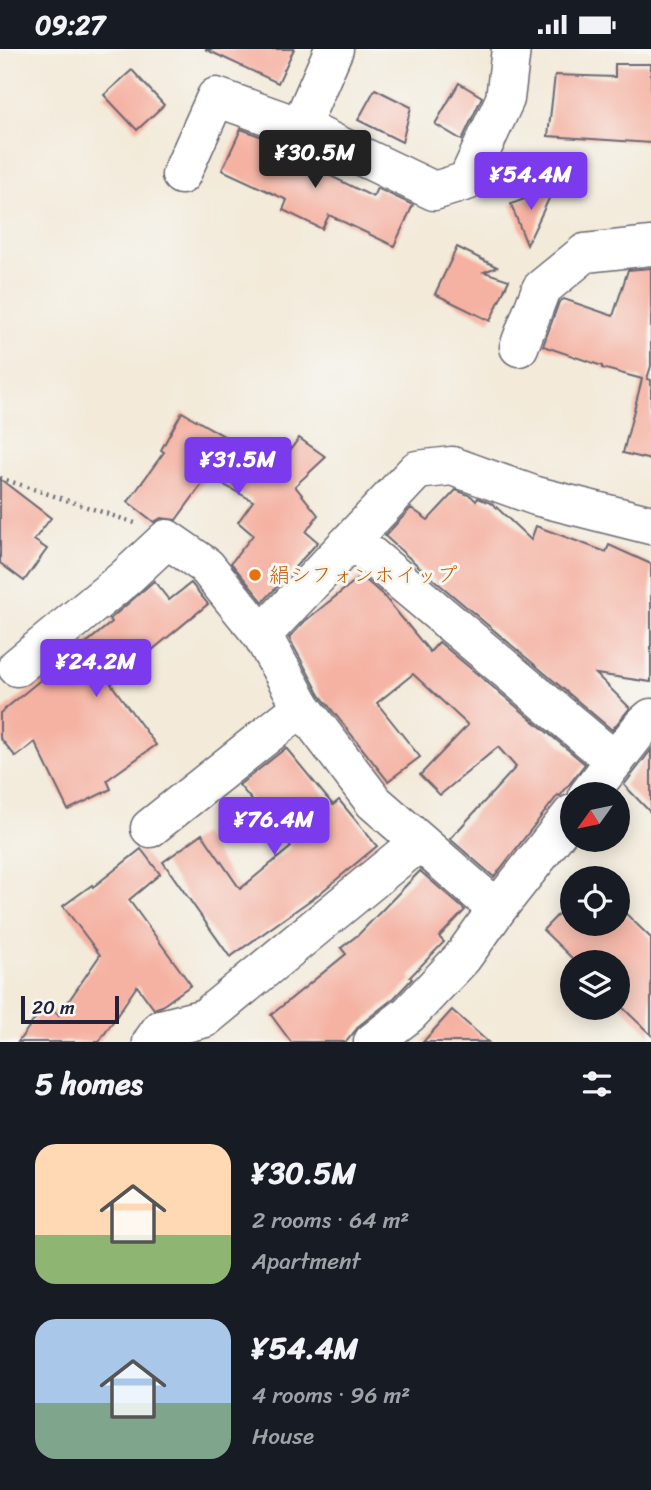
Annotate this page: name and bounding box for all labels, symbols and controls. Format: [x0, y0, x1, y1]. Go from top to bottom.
text: 09:27 [35, 2, 105, 48]
pin: ¥30.5M [258, 131, 372, 190]
text: ¥30.5M [275, 132, 355, 173]
pin: ¥54.4M [474, 153, 588, 212]
text: ¥54.4M [490, 154, 572, 195]
pin: ¥31.5M [181, 437, 295, 497]
text: ¥31.5M [200, 439, 276, 480]
place label: 絹シフォンホイップ [269, 556, 458, 594]
marker: 絹シフォンホイップ [247, 567, 263, 583]
pin: ¥24.2M [39, 639, 153, 699]
text: ¥24.2M [56, 641, 136, 682]
north arrow [560, 782, 630, 852]
map controls [560, 782, 630, 1020]
pin: ¥76.4M [217, 797, 331, 857]
text: ¥76.4M [234, 799, 314, 840]
button: locate [560, 866, 630, 936]
button: layers [560, 950, 630, 1020]
text: 20 m [32, 991, 75, 1024]
scale bar [21, 993, 119, 1025]
text: 5 homes [35, 1057, 143, 1111]
icon: filters [578, 1065, 616, 1103]
text: ¥30.5M [252, 1146, 356, 1200]
icon: home [91, 1172, 175, 1256]
text: 2 rooms · 64 m² [252, 1200, 409, 1241]
text: Apartment [252, 1241, 361, 1282]
text: ¥54.4M [252, 1321, 358, 1375]
icon: home [91, 1347, 175, 1431]
text: 4 rooms · 96 m² [252, 1375, 410, 1416]
text: House [252, 1416, 314, 1457]

